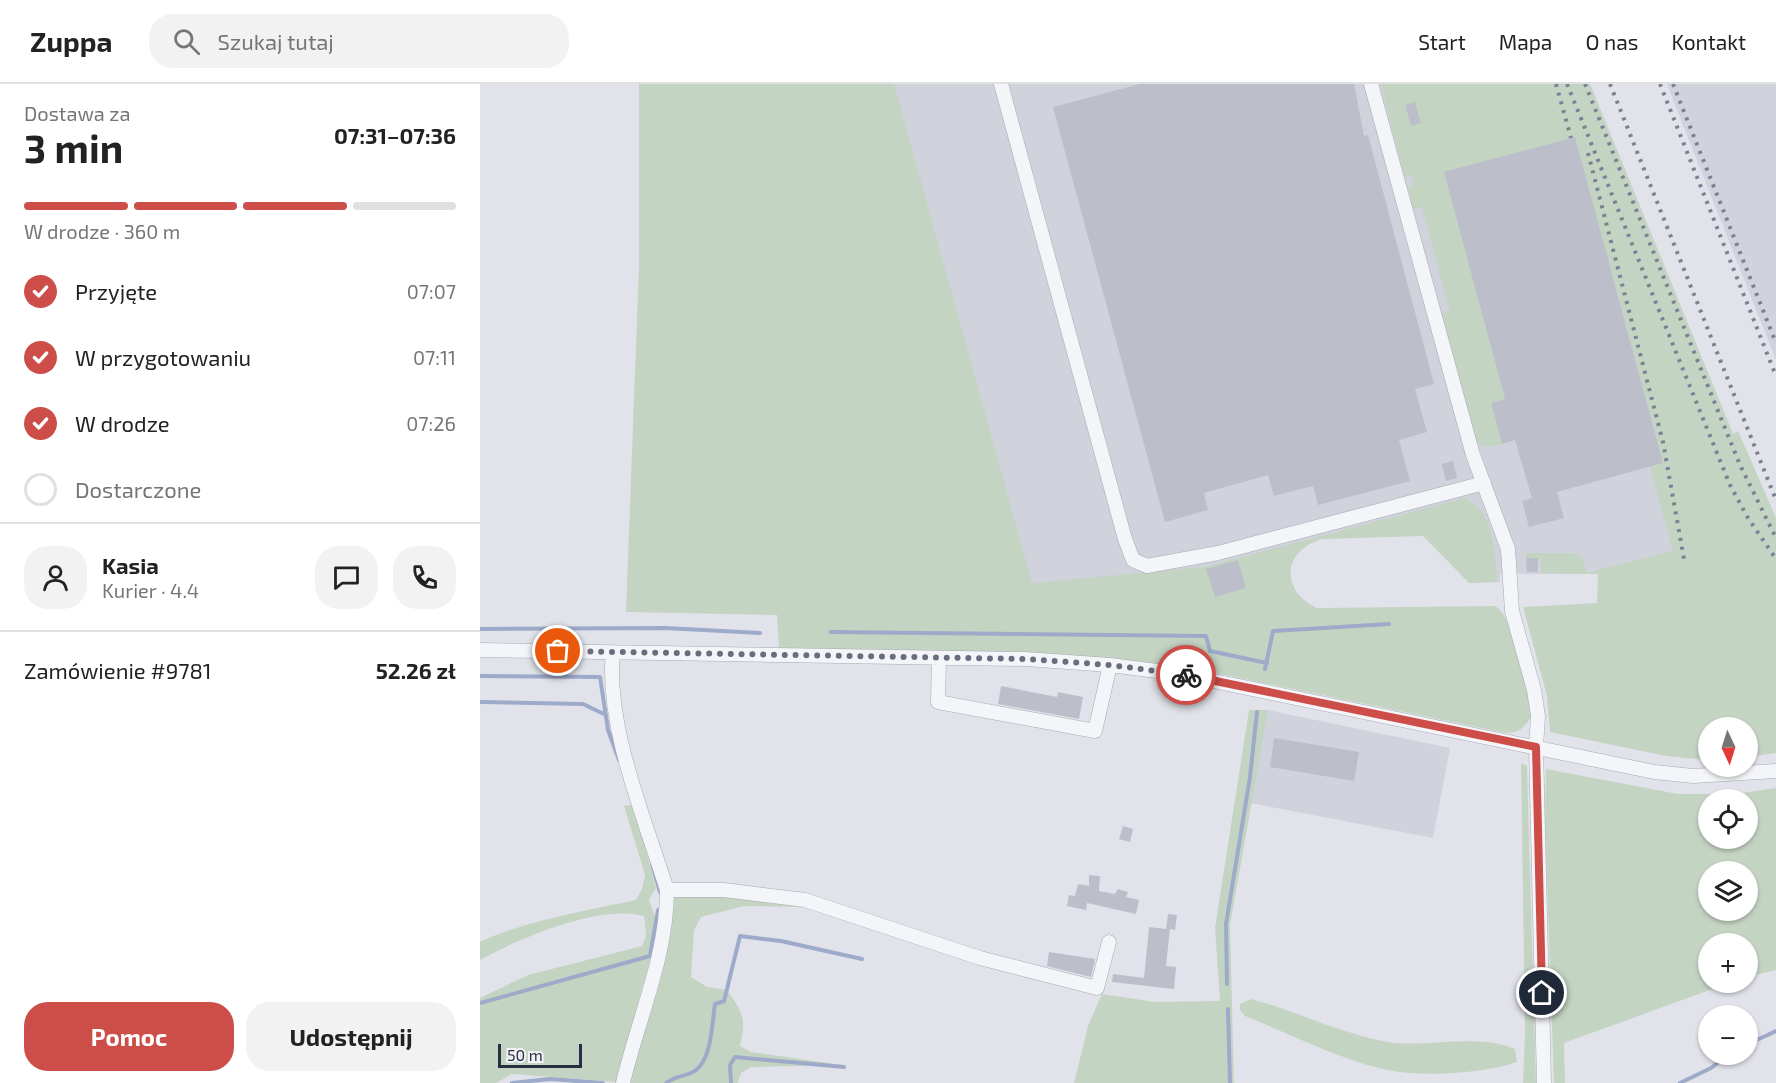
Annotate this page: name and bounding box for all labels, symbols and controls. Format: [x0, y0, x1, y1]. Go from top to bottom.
search box [149, 14, 569, 68]
text: Zuppa [30, 24, 113, 58]
icon: search [170, 25, 203, 58]
text: Szukaj tutaj [218, 28, 334, 54]
text: Start [1418, 29, 1466, 54]
text: Mapa [1499, 29, 1552, 54]
text: O nas [1585, 29, 1639, 54]
text: Kontakt [1672, 29, 1746, 54]
text: Dostawa za [24, 101, 130, 125]
text: 07:31–07:36 [334, 122, 456, 148]
text: 3 min [24, 124, 123, 171]
text: W drodze · 360 m [24, 219, 180, 243]
icon: check [24, 275, 57, 308]
text: Przyjęte [75, 278, 157, 304]
text: 07:07 [407, 279, 456, 303]
icon: check [24, 341, 57, 374]
text: W przygotowaniu [75, 344, 251, 370]
text: 07:11 [413, 345, 456, 369]
icon: check [24, 407, 57, 440]
text: W drodze [75, 410, 170, 436]
text: 07:26 [406, 411, 456, 435]
text: Dostarczone [75, 476, 201, 502]
button: person [24, 546, 87, 609]
button: chat [315, 546, 378, 609]
button: phone [393, 546, 456, 609]
text: Kasia [102, 552, 159, 578]
text: Kurier · 4.4 [102, 578, 199, 602]
pin [532, 625, 583, 676]
icon: bag [541, 634, 574, 667]
courier [1156, 645, 1216, 705]
text: Zamówienie #9781 [24, 657, 212, 683]
text: 52.26 zł [376, 657, 456, 683]
icon: bike [1170, 659, 1203, 692]
north arrow [1698, 717, 1758, 777]
map controls [1698, 717, 1758, 1065]
button: locate [1698, 789, 1758, 849]
button: layers [1698, 861, 1758, 921]
button: + [1698, 933, 1758, 993]
pin [1516, 967, 1567, 1018]
icon: home [1525, 976, 1558, 1009]
button: Pomoc [24, 1002, 234, 1071]
button: Udostępnij [246, 1002, 456, 1071]
button: − [1698, 1005, 1758, 1065]
scale bar [498, 1041, 582, 1068]
text: 50 m [507, 1045, 543, 1064]

